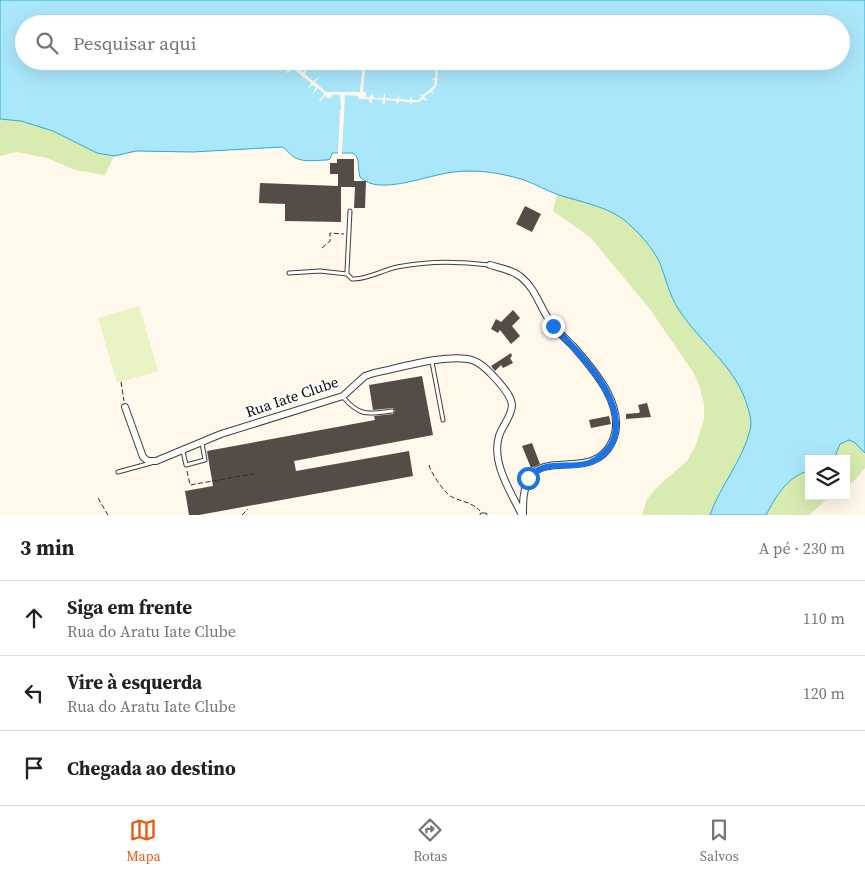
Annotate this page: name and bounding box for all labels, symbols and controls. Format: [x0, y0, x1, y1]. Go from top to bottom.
search box [15, 15, 850, 70]
icon: search [33, 29, 61, 57]
text: Pesquisar aqui [73, 30, 196, 56]
route end [542, 315, 565, 338]
street label: Rua Iate Clube [242, 371, 342, 422]
map controls [805, 455, 850, 500]
button: layers [805, 455, 850, 500]
route start [517, 467, 540, 490]
text: 3 min [20, 533, 75, 562]
text: A pé · 230 m [759, 537, 845, 559]
text: Siga em frente [67, 594, 192, 620]
icon: ahead [20, 604, 48, 632]
text: 110 m [803, 607, 845, 629]
text: Rua do Aratu Iate Clube [67, 620, 236, 642]
text: Vire à esquerda [67, 669, 202, 695]
icon: left [20, 679, 48, 707]
text: 120 m [803, 682, 845, 704]
text: Rua do Aratu Iate Clube [67, 695, 236, 717]
icon: arrive [20, 754, 48, 782]
text: Chegada ao destino [67, 755, 236, 781]
tab: Mapa [126, 816, 161, 866]
tab: Rotas [413, 816, 447, 866]
tab: Salvos [700, 816, 739, 866]

